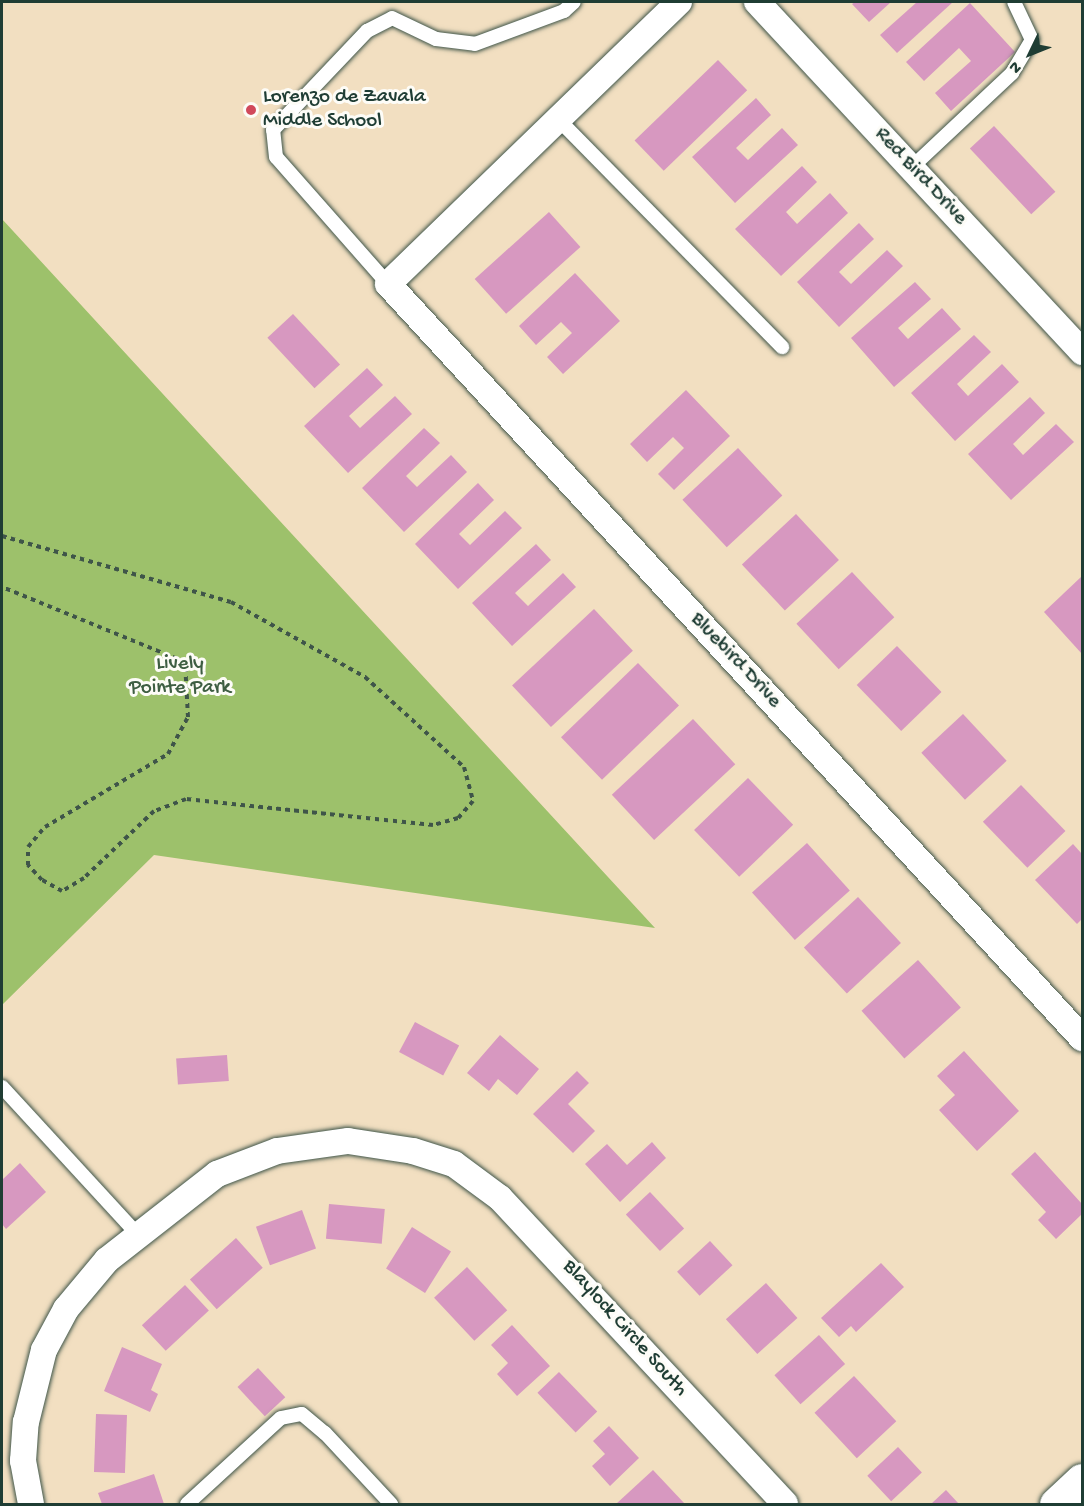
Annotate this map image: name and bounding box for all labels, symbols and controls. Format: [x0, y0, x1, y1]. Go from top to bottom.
north arrow [1000, 24, 1060, 84]
text: N [1006, 56, 1027, 77]
place label: Lorenzo de Zavala Middle School [263, 85, 426, 135]
marker: Lorenzo de Zavala Middle School [244, 103, 258, 117]
street label: Red Bird Drive [868, 123, 972, 231]
street label: Bluebird Drive [684, 608, 786, 714]
park label: Lively Pointe Park [129, 652, 231, 702]
street label: Blaylock Circle South [556, 1255, 692, 1403]

